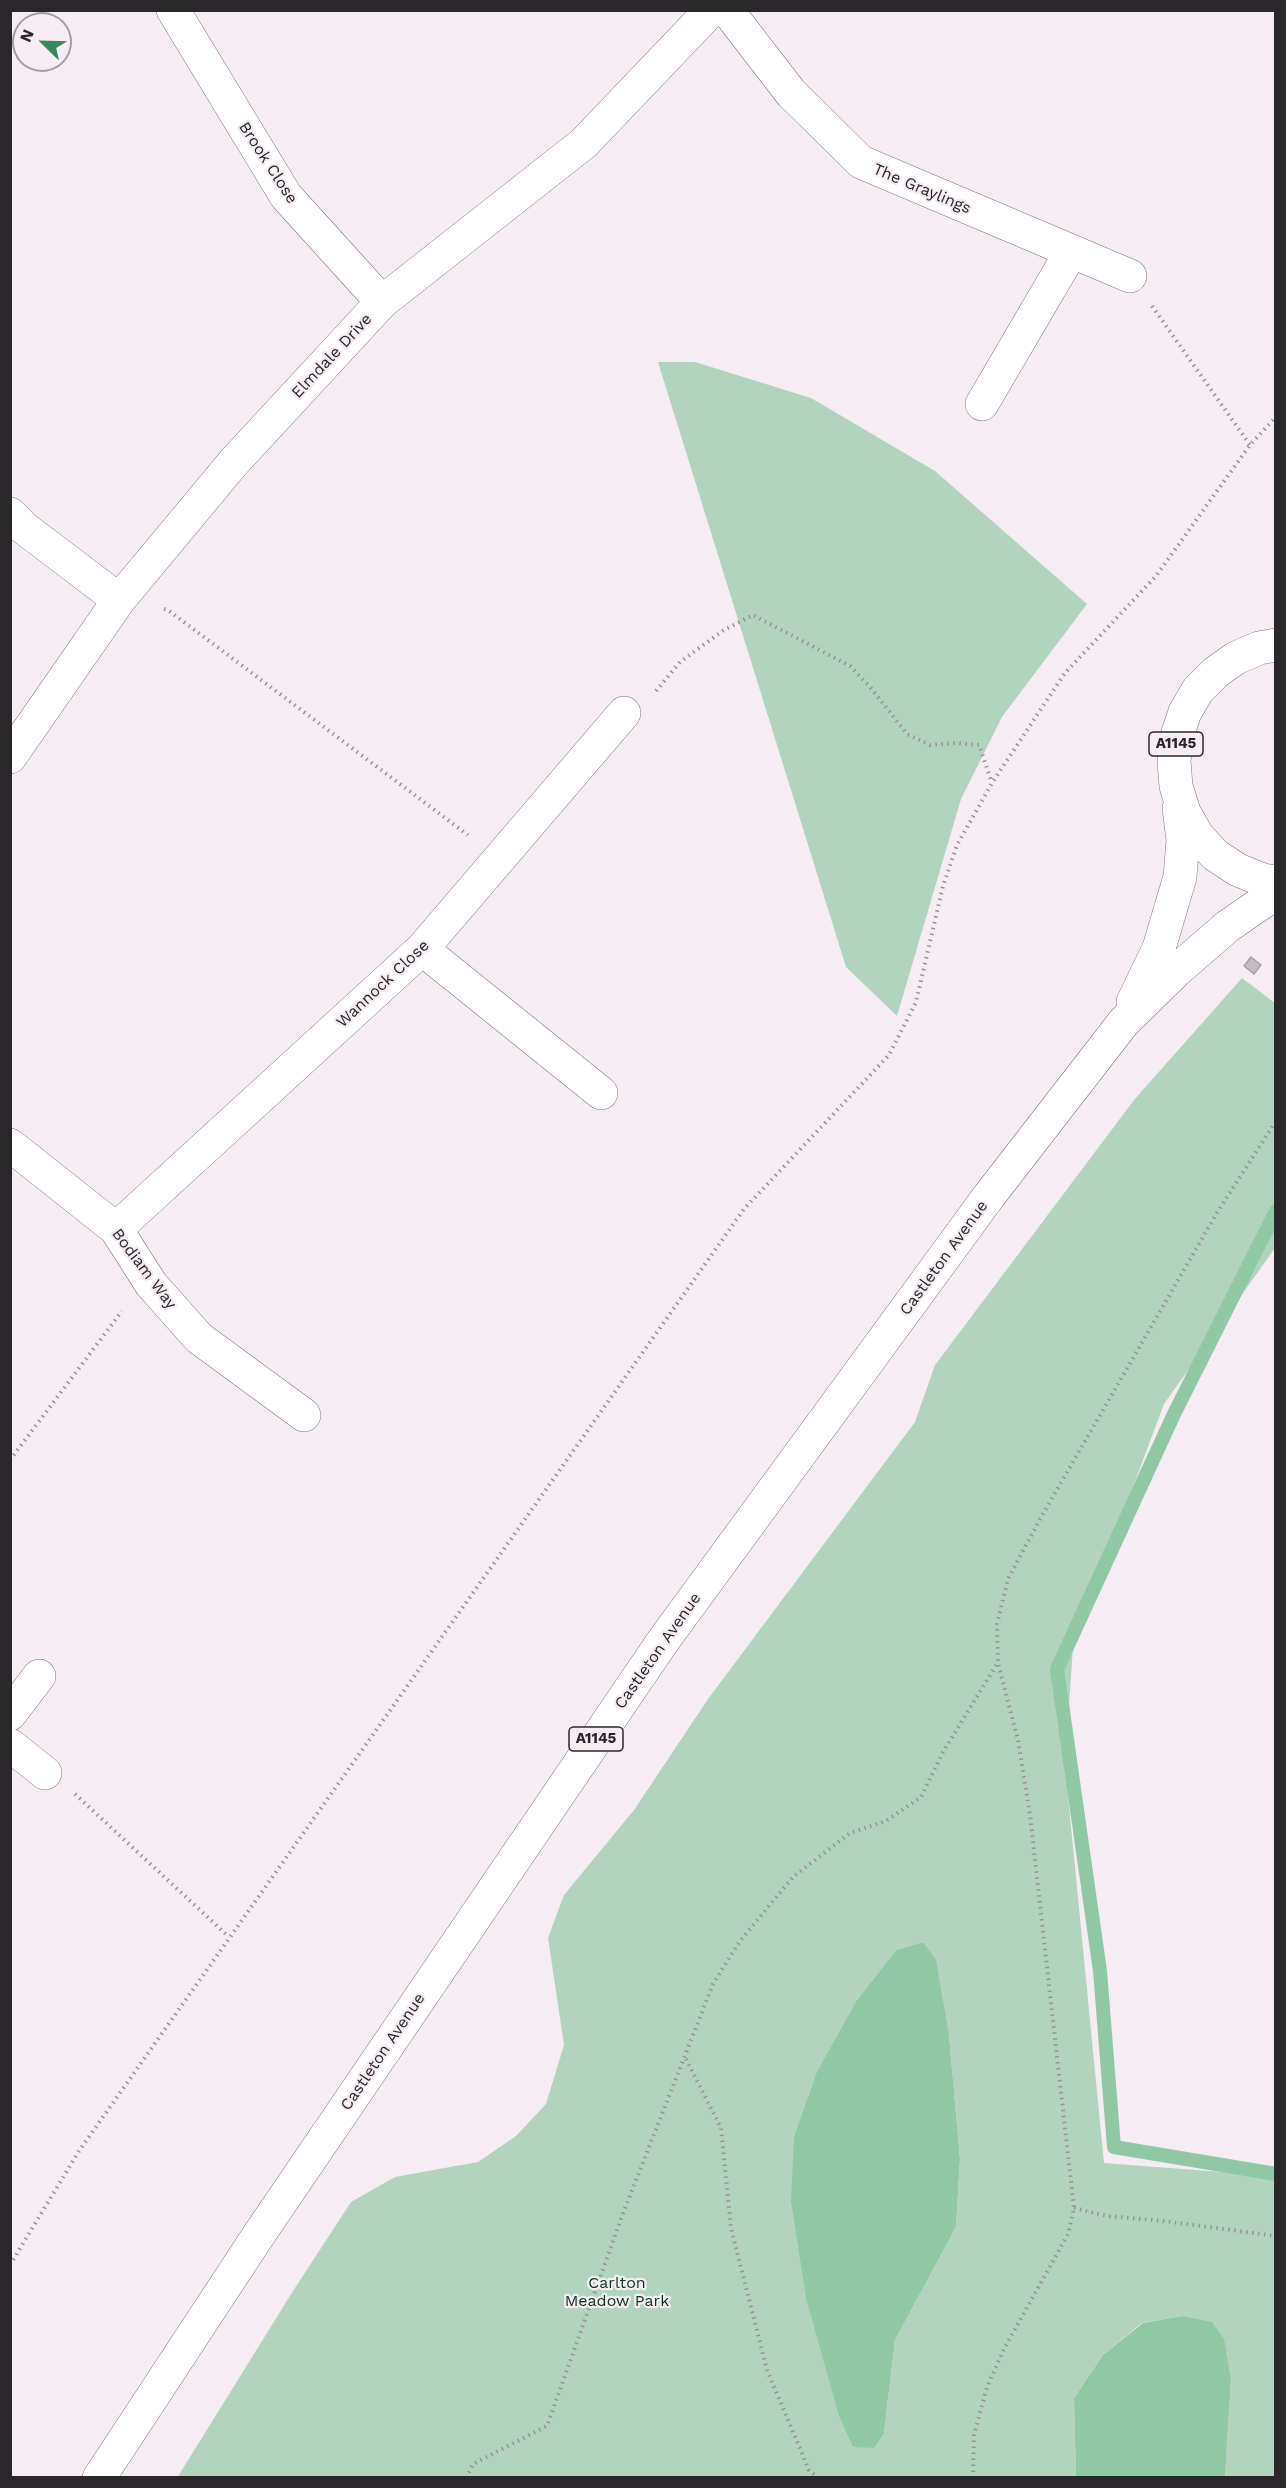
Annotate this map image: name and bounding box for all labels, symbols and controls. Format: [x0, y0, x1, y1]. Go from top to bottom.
north arrow [12, 12, 72, 72]
text: N [16, 26, 38, 45]
street label: Brook Close [234, 119, 302, 207]
street label: The Graylings [870, 160, 974, 218]
street label: Elmdale Drive [288, 310, 376, 402]
road number: A1145 [1149, 732, 1203, 756]
street label: Wannock Close [333, 936, 433, 1032]
street label: Castleton Avenue [896, 1197, 992, 1319]
street label: Bodiam Way [108, 1225, 180, 1313]
street label: Castleton Avenue [611, 1589, 705, 1713]
road number: A1145 [569, 1727, 623, 1751]
street label: Castleton Avenue [337, 1990, 429, 2114]
park label: Carlton Meadow Park [565, 2273, 669, 2311]

